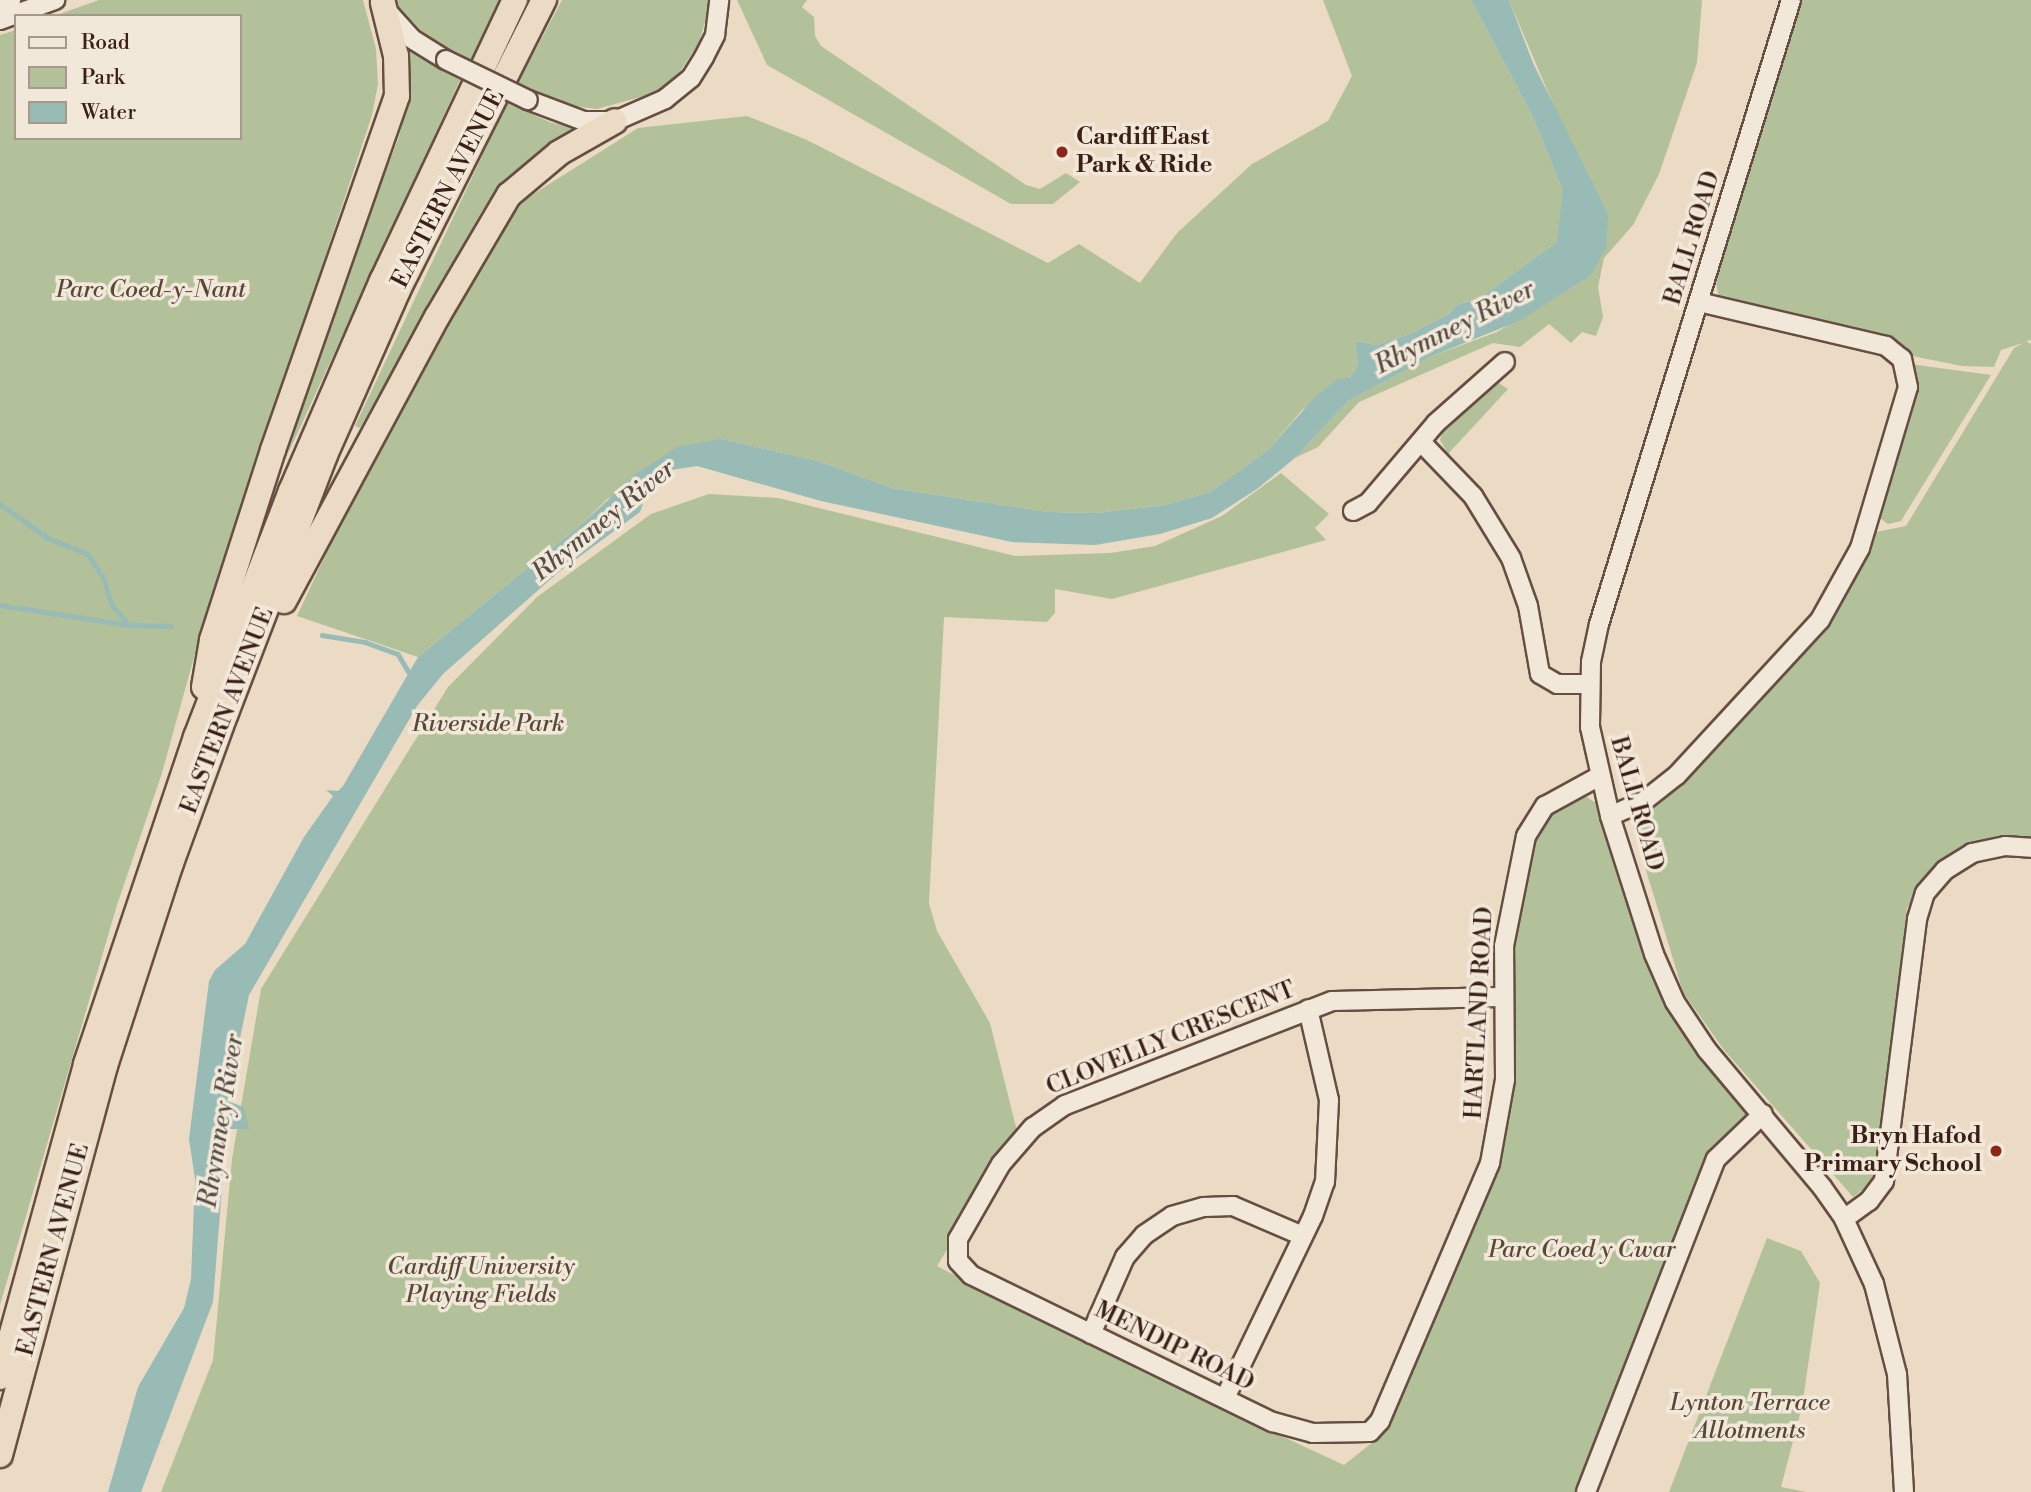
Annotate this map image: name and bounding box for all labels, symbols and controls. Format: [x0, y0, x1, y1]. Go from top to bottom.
legend [14, 14, 242, 140]
text: Road [81, 30, 130, 56]
text: Park [81, 65, 125, 91]
street label: EASTERN AVENUE [386, 85, 512, 293]
text: Water [81, 100, 136, 126]
place label: Cardiff East Park & Ride [1076, 124, 1212, 180]
marker: Cardiff East Park & Ride [1054, 144, 1070, 160]
street label: BALL ROAD [1659, 168, 1727, 308]
water label: Rhymney River [1370, 274, 1540, 382]
park label: Parc Coed-y-Nant [56, 277, 246, 305]
water label: Rhymney River [526, 454, 682, 588]
street label: EASTERN AVENUE [175, 604, 281, 818]
park label: Riverside Park [412, 711, 564, 739]
street label: BALL ROAD [1603, 734, 1669, 874]
street label: HARTLAND ROAD [1460, 906, 1500, 1120]
street label: CLOVELLY CRESCENT [1042, 976, 1300, 1102]
water label: Rhymney River [193, 1032, 251, 1210]
place label: Bryn Hafod Primary School [1804, 1123, 1982, 1179]
street label: EASTERN AVENUE [12, 1140, 96, 1360]
marker: Bryn Hafod Primary School [1988, 1143, 2004, 1159]
park label: Parc Coed y Cwar [1488, 1237, 1676, 1265]
park label: Cardiff University Playing Fields [387, 1254, 575, 1310]
street label: MENDIP ROAD [1090, 1296, 1258, 1398]
park label: Lynton Terrace Allotments [1670, 1390, 1830, 1446]

